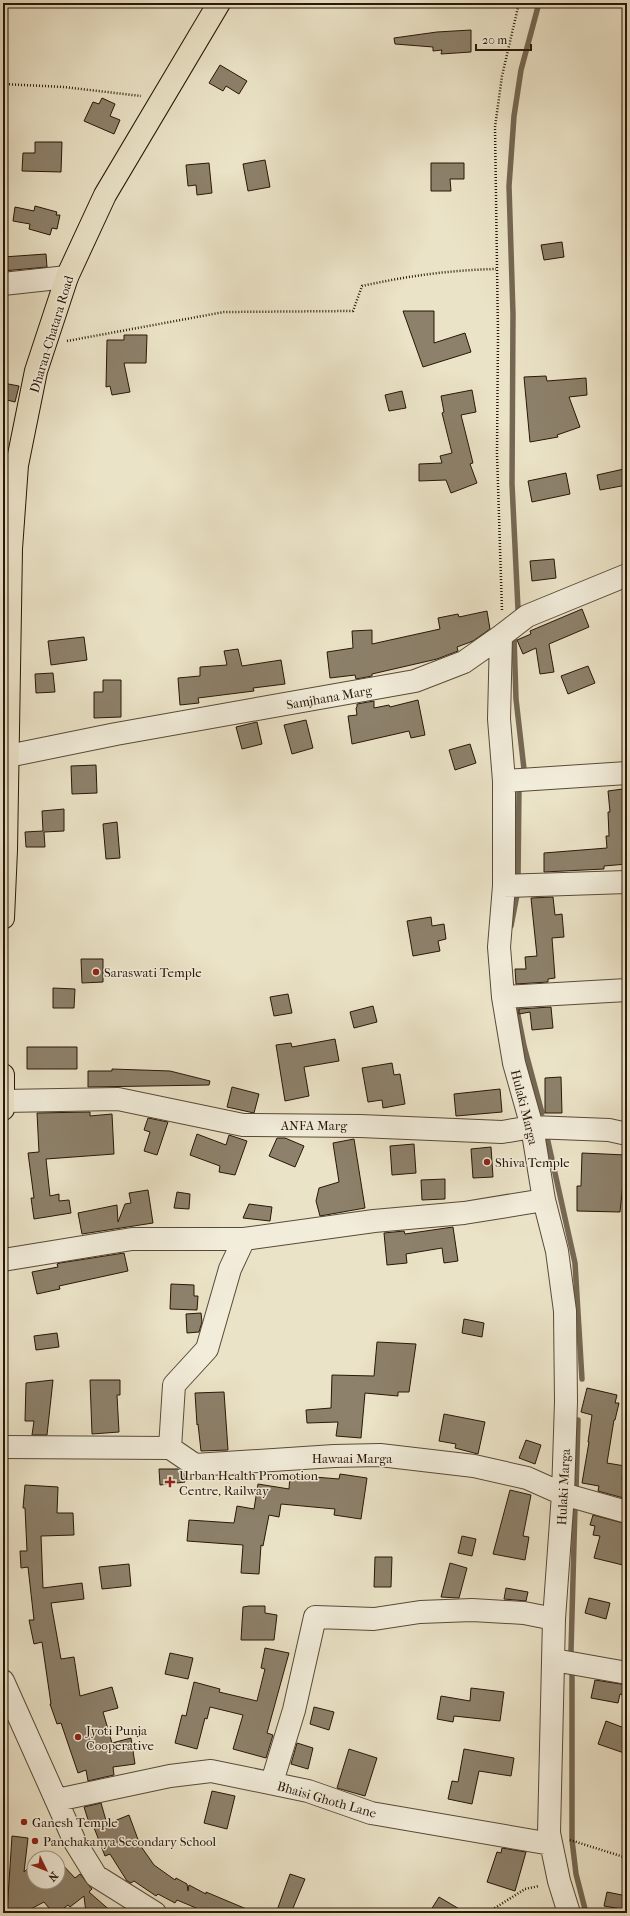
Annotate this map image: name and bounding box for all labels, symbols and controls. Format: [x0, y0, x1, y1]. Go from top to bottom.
scale bar [476, 26, 531, 52]
text: 20 m [482, 33, 507, 47]
street label: Dharan-Chatara Road [27, 273, 77, 395]
street label: Samjhana Marg [285, 682, 374, 712]
place label: Saraswati Temple [104, 965, 202, 980]
marker: Saraswati Temple [91, 967, 101, 977]
street label: Hulaki Marga [508, 1068, 541, 1147]
street label: ANFA Marg [280, 1118, 348, 1133]
place label: Shiva Temple [495, 1155, 570, 1170]
marker: Shiva Temple [482, 1157, 492, 1167]
street label: Hulaki Marga [554, 1447, 573, 1526]
street label: Hawaai Marga [312, 1451, 393, 1466]
place label: Urban Health Promotion Centre, Railway [179, 1468, 319, 1498]
marker: Urban Health Promotion Centre, Railway [164, 1476, 176, 1488]
place label: Jyoti Punja Cooperative [85, 1723, 154, 1753]
marker: Jyoti Punja Cooperative [73, 1732, 83, 1742]
street label: Bhaisi Ghoth Lane [276, 1778, 379, 1821]
place label: Ganesh Temple [32, 1815, 118, 1830]
marker: Ganesh Temple [19, 1817, 29, 1827]
place label: Panchakanya Secondary School [43, 1834, 216, 1849]
marker: Panchakanya Secondary School [30, 1836, 40, 1846]
north arrow [26, 1850, 66, 1890]
text: N [45, 1869, 61, 1884]

